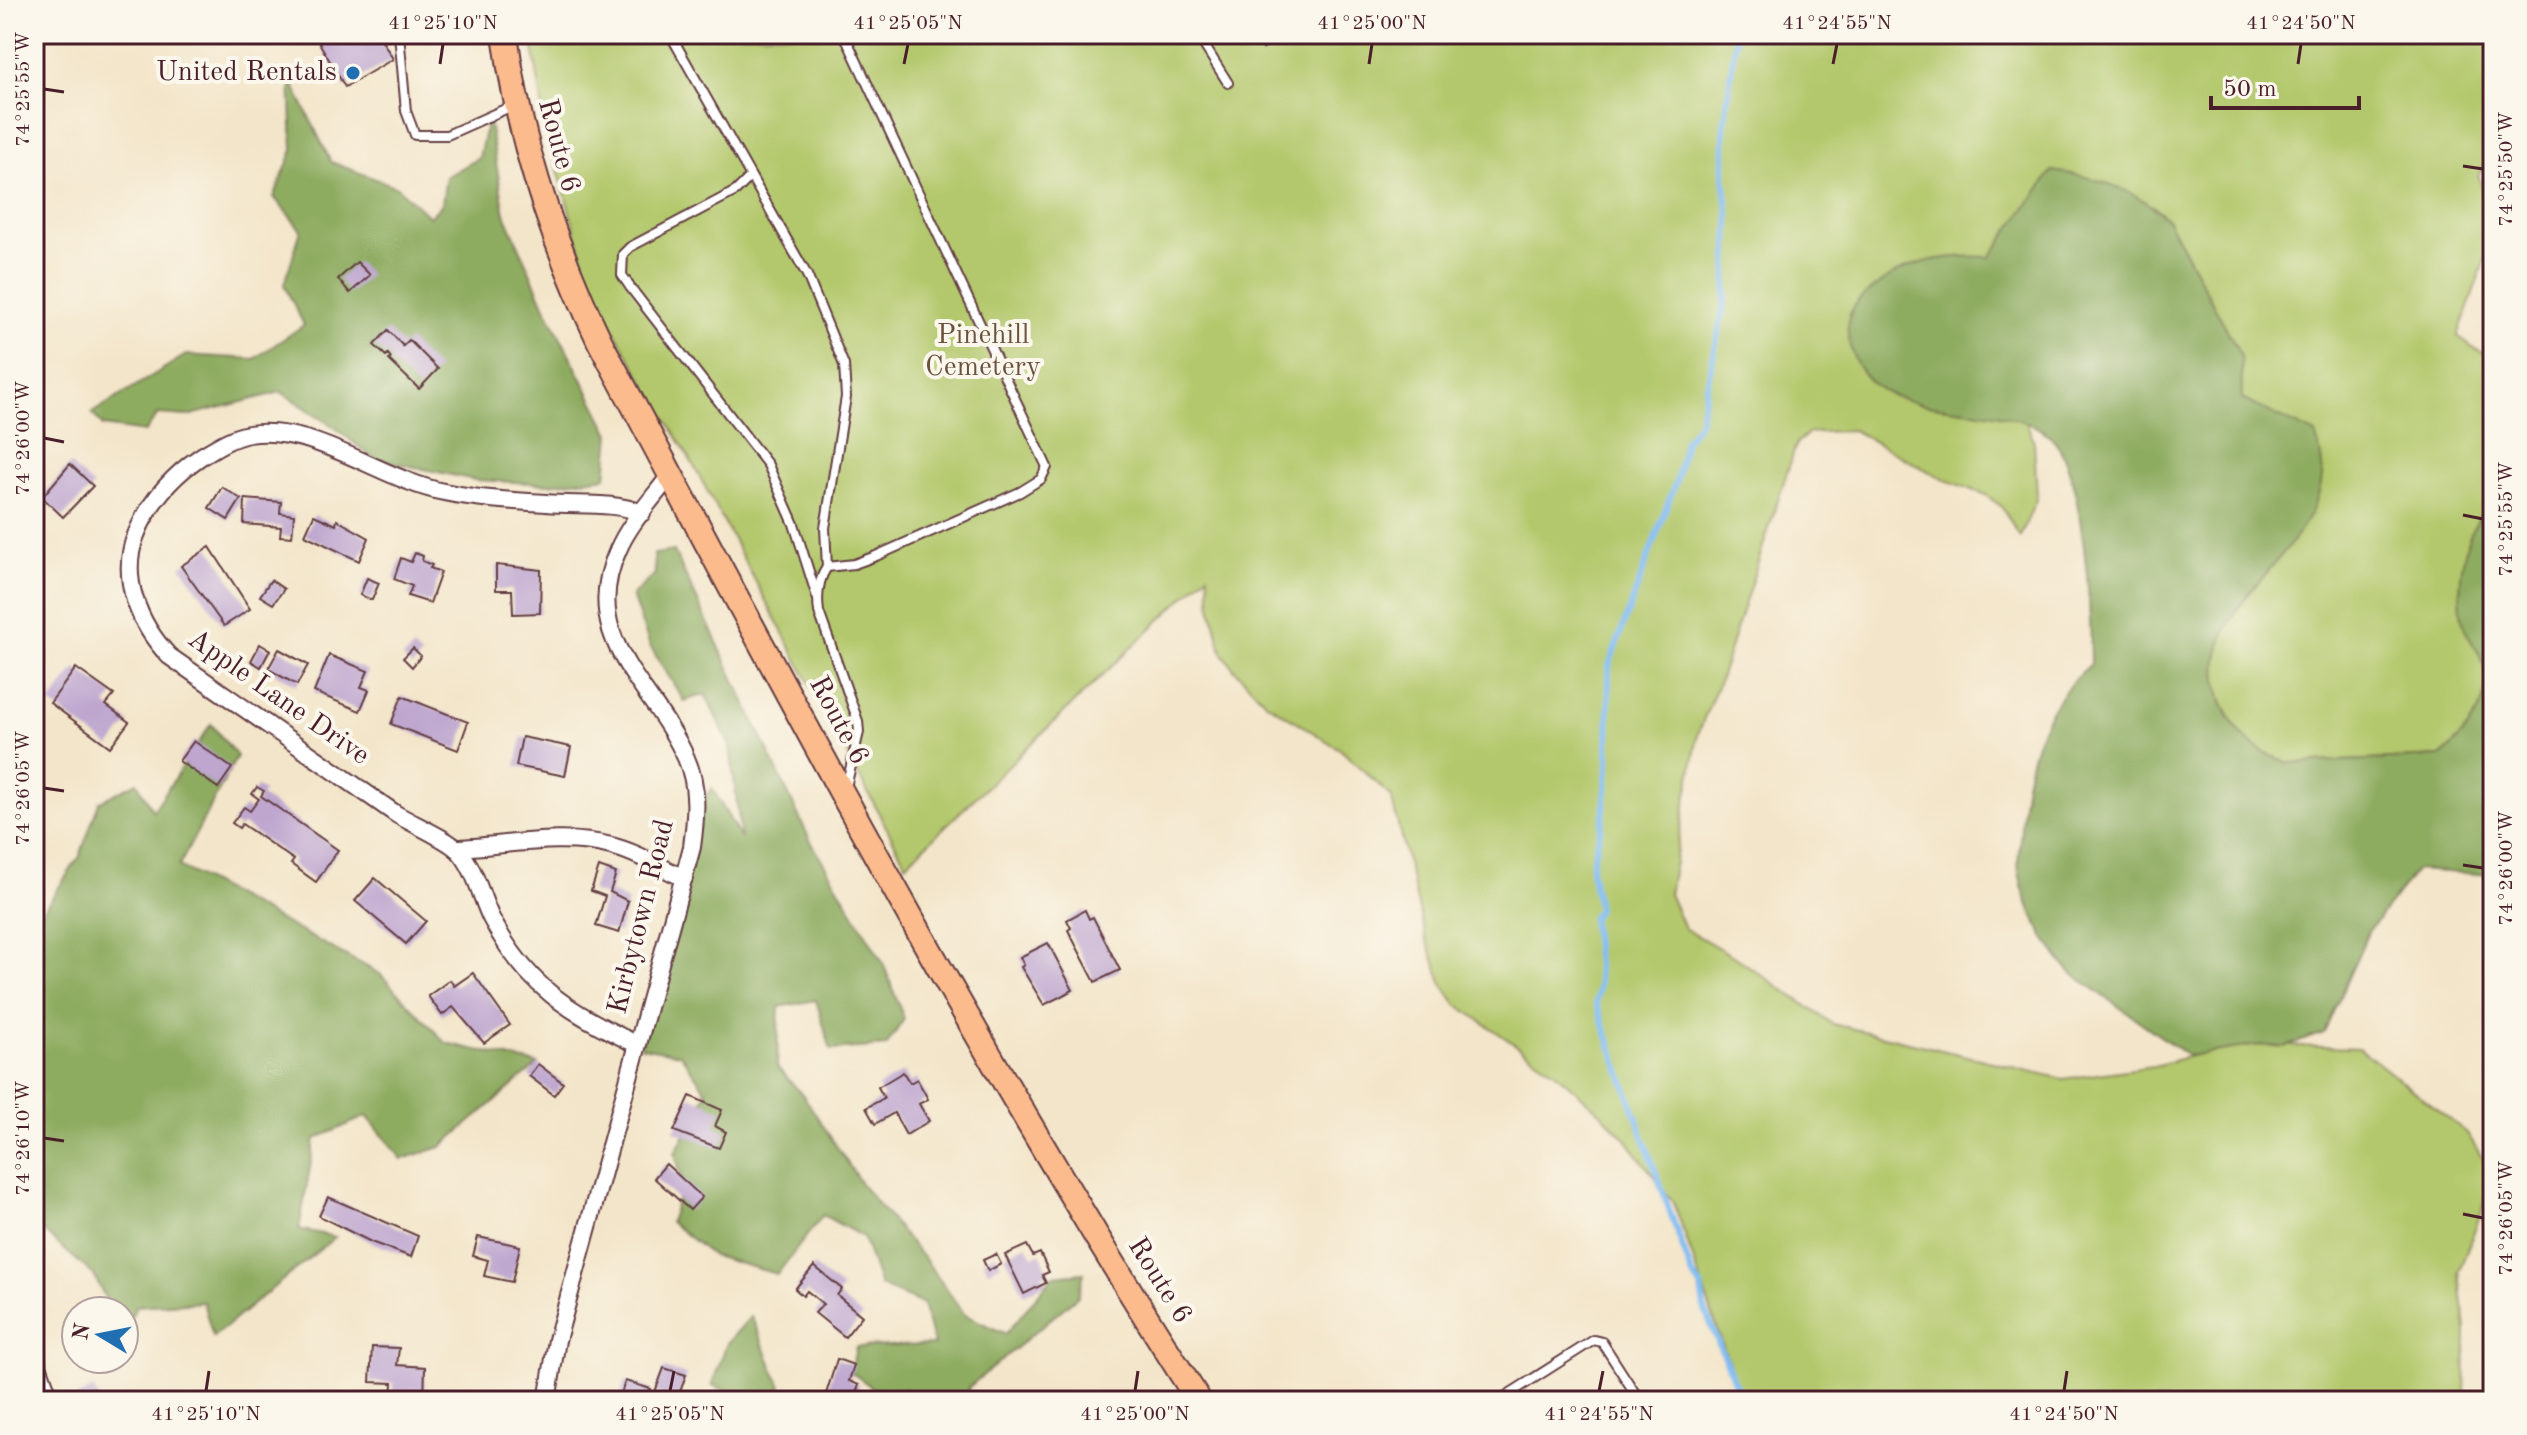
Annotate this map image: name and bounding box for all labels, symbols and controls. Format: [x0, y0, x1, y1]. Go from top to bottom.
text: 41°25'10"N [388, 14, 498, 34]
text: 41°25'05"N [853, 14, 963, 34]
text: 41°25'00"N [1317, 14, 1427, 34]
text: 41°24'55"N [1782, 14, 1892, 34]
text: 41°24'50"N [2246, 14, 2356, 34]
text: 74°25'55"W [14, 31, 34, 147]
place label: United Rentals [156, 59, 337, 87]
scale bar [2211, 60, 2359, 110]
marker: United Rentals [344, 64, 362, 82]
text: 50 m [2223, 78, 2277, 102]
street label: Route 6 [532, 96, 584, 196]
text: 74°25'50"W [2497, 111, 2517, 227]
park label: Pinehill Cemetery [925, 322, 1041, 382]
text: 74°26'00"W [14, 380, 34, 496]
text: 74°25'55"W [2497, 461, 2517, 577]
street label: Apple Lane Drive [182, 625, 374, 771]
street label: Route 6 [803, 672, 873, 770]
text: 74°26'05"W [14, 730, 34, 846]
text: 74°26'00"W [2497, 810, 2517, 926]
street label: Kirbytown Road [604, 817, 680, 1017]
text: 74°26'10"W [14, 1080, 34, 1196]
text: 74°26'05"W [2497, 1160, 2517, 1276]
street label: Route 6 [1122, 1233, 1196, 1329]
north arrow [60, 1295, 140, 1375]
text: N [70, 1322, 95, 1342]
text: 41°25'10"N [151, 1405, 261, 1425]
text: 41°25'05"N [615, 1405, 725, 1425]
text: 41°25'00"N [1080, 1405, 1190, 1425]
text: 41°24'55"N [1544, 1405, 1654, 1425]
text: 41°24'50"N [2009, 1405, 2119, 1425]

